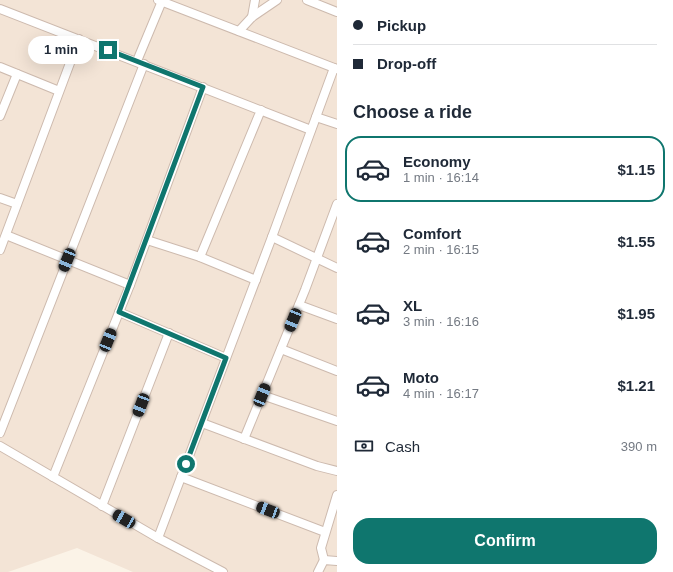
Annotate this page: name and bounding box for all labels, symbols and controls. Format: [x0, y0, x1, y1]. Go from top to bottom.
text: Pickup [377, 17, 426, 34]
callout: 1 min [28, 36, 94, 64]
route end [99, 41, 117, 59]
text: 1 min [44, 42, 78, 57]
text: Drop-off [377, 55, 436, 72]
text: Choose a ride [353, 102, 472, 122]
icon: car [355, 151, 391, 187]
text: Economy [403, 153, 471, 170]
text: $1.15 [617, 161, 655, 178]
text: 1 min · 16:14 [403, 170, 479, 185]
icon: car [355, 223, 391, 259]
text: Comfort [403, 225, 461, 242]
text: $1.55 [617, 233, 655, 250]
text: 2 min · 16:15 [403, 242, 479, 257]
car [57, 247, 77, 273]
icon: car [355, 295, 391, 331]
text: XL [403, 297, 422, 314]
text: $1.95 [617, 305, 655, 322]
car [283, 307, 303, 333]
text: 3 min · 16:16 [403, 314, 479, 329]
car [98, 327, 118, 353]
icon: car [355, 367, 391, 403]
text: Moto [403, 369, 439, 386]
text: $1.21 [617, 377, 655, 394]
car [252, 382, 272, 408]
text: 4 min · 16:17 [403, 386, 479, 401]
car [131, 392, 151, 418]
icon: cash [353, 435, 375, 457]
text: Cash [385, 438, 420, 455]
text: 390 m [621, 439, 657, 454]
route start [177, 455, 195, 473]
car [255, 500, 281, 520]
car [111, 508, 137, 530]
button: Confirm [353, 518, 657, 564]

